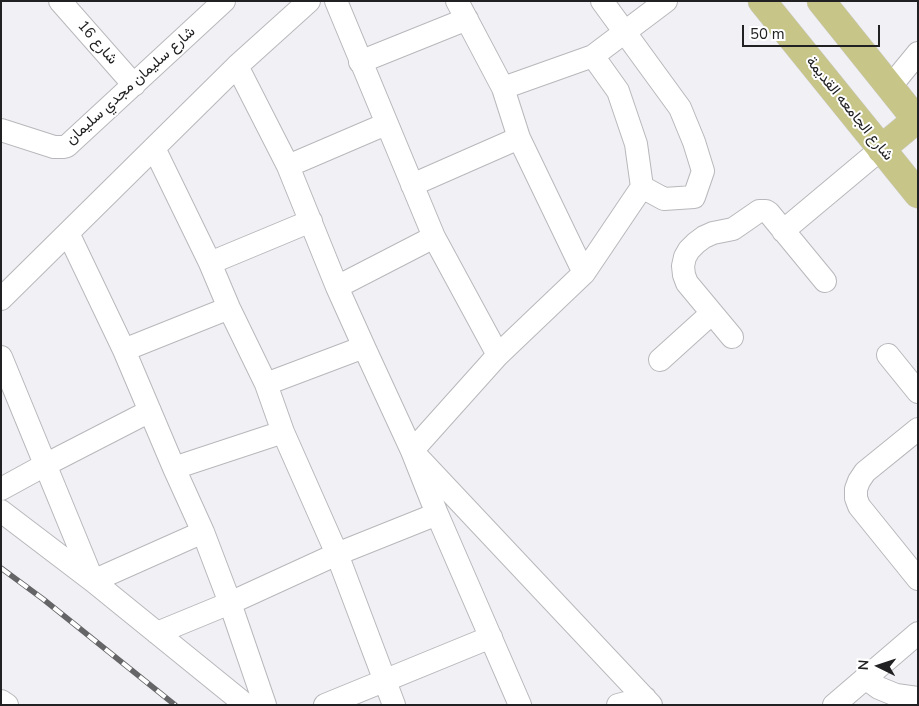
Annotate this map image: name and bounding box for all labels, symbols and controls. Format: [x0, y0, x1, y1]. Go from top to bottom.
scale bar [744, 15, 882, 47]
street label: شارع 16 [73, 17, 121, 69]
street label: شارع سليمان مجدي سليمان [63, 23, 199, 149]
text: 50 m [750, 24, 785, 44]
street label: شارع الجامعه القديمة [802, 53, 896, 165]
north arrow [854, 641, 904, 691]
text: N [854, 659, 873, 671]

